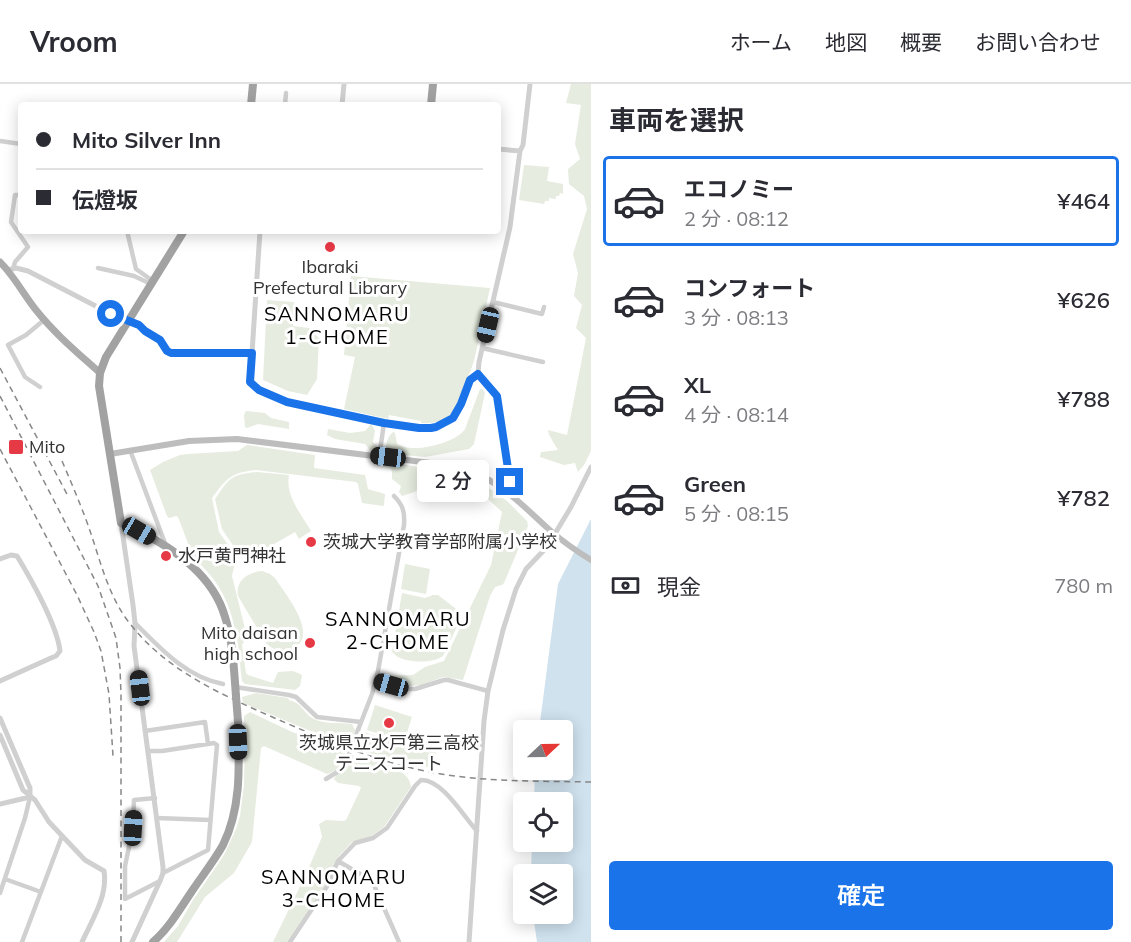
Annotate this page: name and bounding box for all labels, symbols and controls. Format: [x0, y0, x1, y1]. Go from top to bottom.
text: Vroom [30, 24, 118, 59]
text: ホーム [730, 29, 792, 55]
text: 地図 [825, 29, 867, 55]
text: 概要 [900, 29, 942, 55]
text: お問い合わせ [975, 29, 1101, 55]
text: 車両を選択 [609, 103, 744, 137]
text: Mito Silver Inn [72, 126, 221, 154]
icon: car [612, 174, 666, 228]
text: エコノミー [684, 175, 794, 203]
text: 伝燈坂 [72, 186, 138, 214]
text: ¥464 [1057, 187, 1110, 215]
text: 2 分 · 08:12 [684, 206, 789, 231]
marker: Ibaraki Prefectural Library [323, 240, 337, 254]
place label: Ibaraki Prefectural Library [253, 255, 407, 299]
icon: car [612, 273, 666, 327]
text: コンフォート [684, 274, 815, 302]
text: ¥626 [1057, 286, 1110, 314]
route start [97, 300, 124, 327]
district label: SANNOMARU 1-CHOME [264, 301, 410, 349]
car [475, 305, 501, 345]
text: 3 分 · 08:13 [684, 305, 789, 330]
text: XL [684, 371, 711, 399]
icon: car [612, 372, 666, 426]
text: ¥788 [1057, 385, 1110, 413]
text: 4 分 · 08:14 [684, 402, 789, 427]
place label: Mito [29, 435, 65, 458]
marker: Mito [7, 438, 25, 456]
car [369, 446, 407, 468]
callout: 2 分 [417, 461, 489, 503]
text: 2 分 [434, 468, 472, 493]
route end [496, 468, 523, 495]
text: Green [684, 470, 746, 498]
icon: car [612, 471, 666, 525]
text: ¥782 [1057, 484, 1110, 512]
text: 5 分 · 08:15 [684, 501, 789, 526]
car [119, 514, 159, 548]
place label: 茨城大学教育学部附属小学校 [323, 530, 557, 553]
marker: 茨城大学教育学部附属小学校 [304, 535, 318, 549]
place label: 水戸黄門神社 [178, 544, 286, 567]
marker: 水戸黄門神社 [159, 549, 173, 563]
icon: cash [609, 569, 642, 602]
text: 現金 [657, 573, 701, 601]
text: 780 m [1054, 573, 1113, 598]
district label: SANNOMARU 2-CHOME [325, 606, 471, 654]
place label: Mito daisan high school [201, 621, 298, 665]
marker: Mito daisan high school [303, 636, 317, 650]
car [129, 669, 151, 707]
car [371, 671, 411, 699]
marker: 茨城県立水戸第三高校 テニスコート [382, 716, 396, 730]
north arrow [513, 720, 573, 780]
map controls [513, 720, 573, 924]
car [228, 724, 248, 760]
place label: 茨城県立水戸第三高校 テニスコート [299, 731, 479, 775]
button: locate [513, 792, 573, 852]
car [123, 810, 143, 846]
button: 確定 [609, 861, 1113, 930]
district label: SANNOMARU 3-CHOME [261, 864, 407, 912]
button: layers [513, 864, 573, 924]

